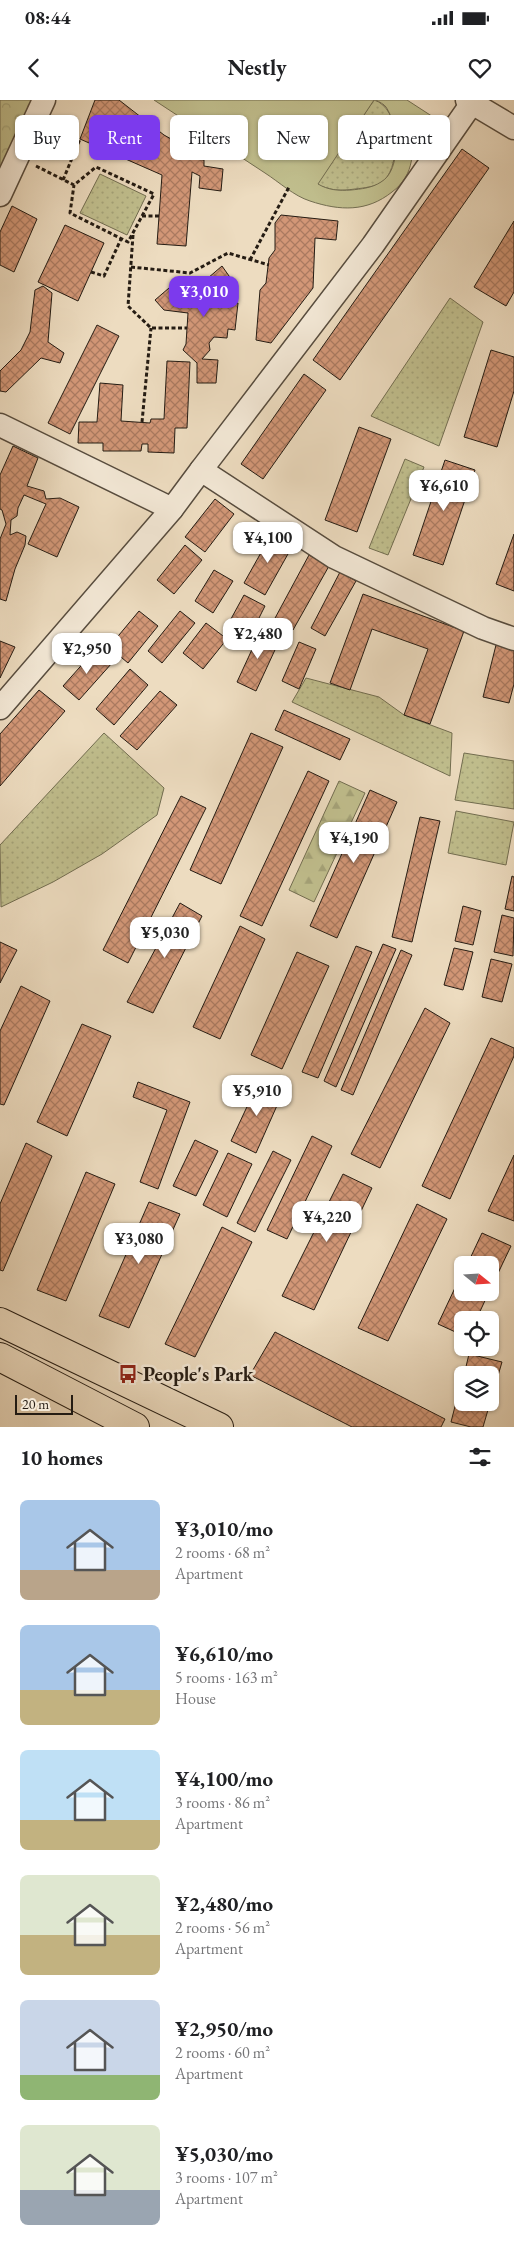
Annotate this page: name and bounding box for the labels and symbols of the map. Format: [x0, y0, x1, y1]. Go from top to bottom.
pin: ¥3,010 [163, 276, 245, 318]
pin: ¥6,610 [403, 470, 485, 512]
pin: ¥4,100 [227, 522, 309, 564]
pin: ¥2,480 [217, 618, 299, 660]
pin: ¥2,950 [46, 632, 128, 675]
pin: ¥4,190 [313, 822, 395, 864]
pin: ¥5,030 [124, 916, 206, 959]
pin: ¥5,910 [216, 1074, 298, 1117]
pin: ¥4,220 [286, 1200, 368, 1243]
pin: ¥3,080 [98, 1222, 180, 1265]
north arrow [454, 1256, 499, 1301]
place label: People's Park [143, 1361, 255, 1387]
bus stop icon: People's Park [117, 1363, 139, 1385]
scale bar [15, 1392, 72, 1415]

